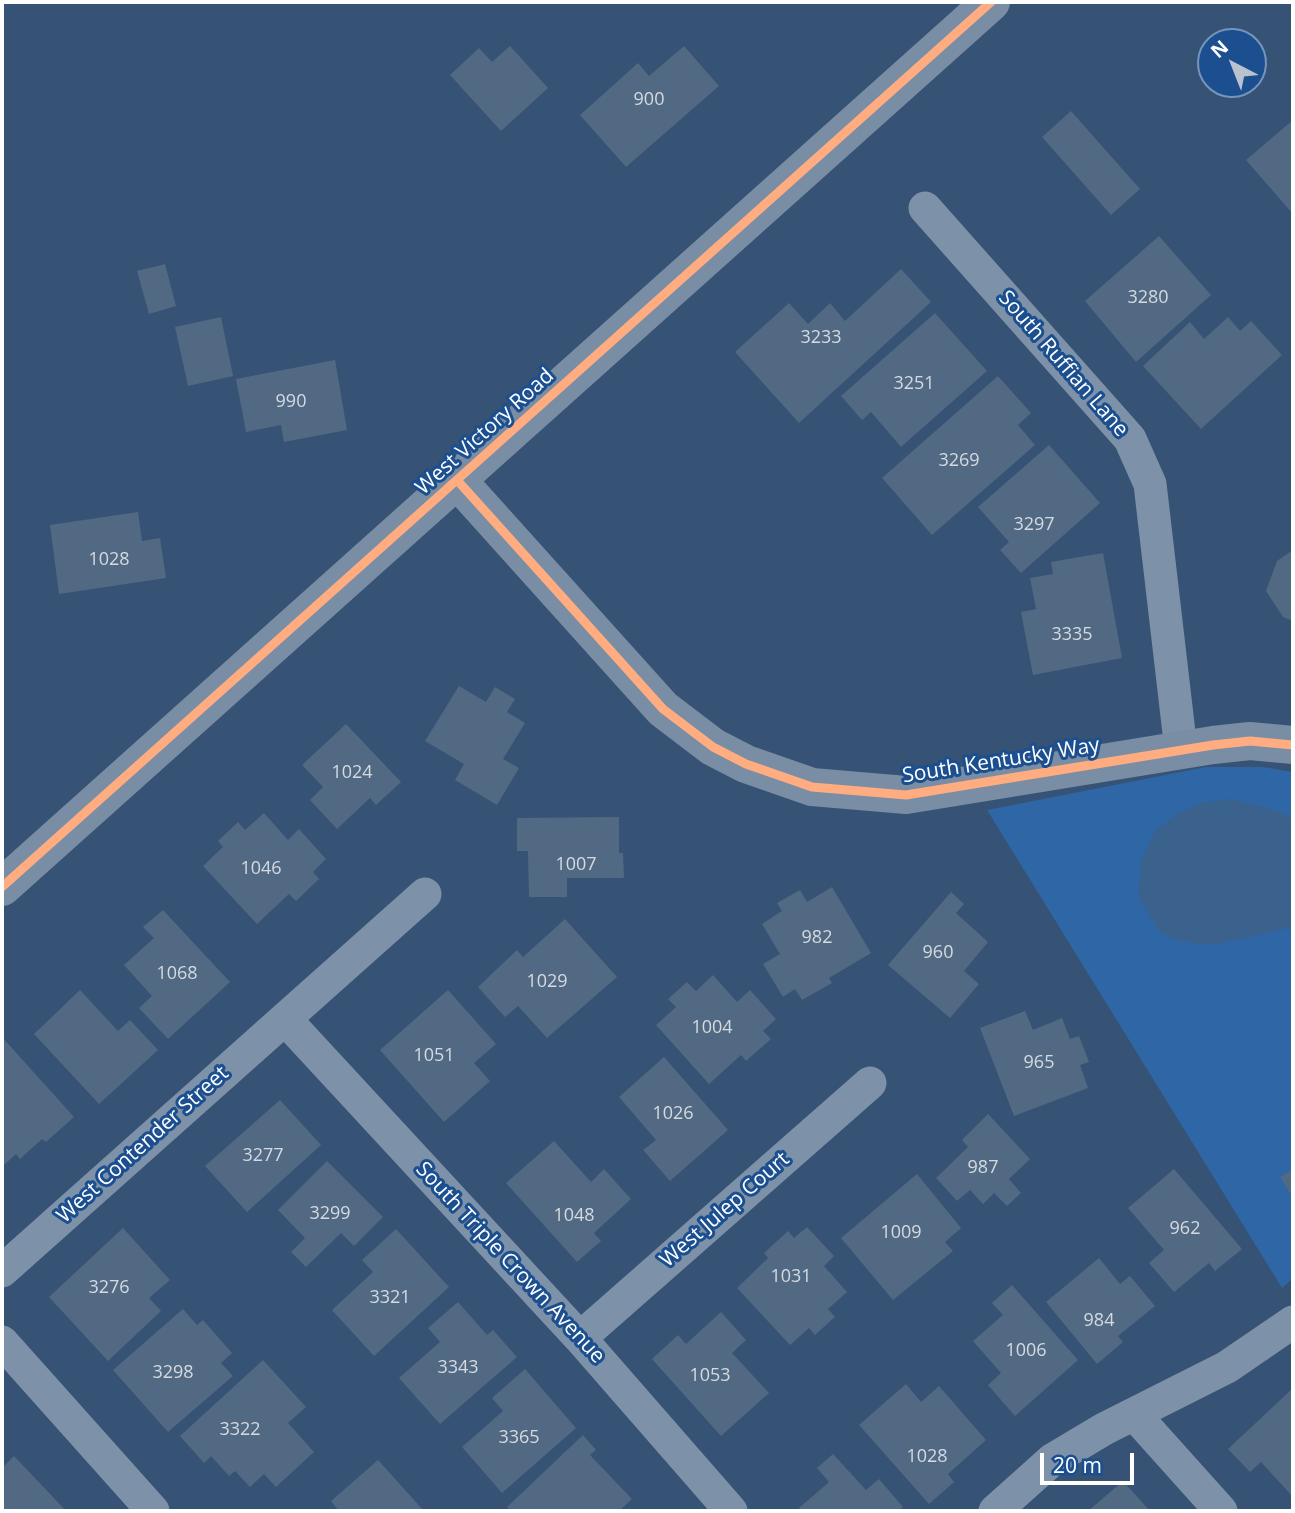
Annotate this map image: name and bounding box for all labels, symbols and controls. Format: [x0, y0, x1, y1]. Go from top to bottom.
north arrow [1197, 28, 1267, 98]
text: N [1205, 34, 1234, 64]
house number: 900 [634, 89, 664, 111]
street label: South Ruffian Lane [993, 286, 1133, 442]
house number: 3280 [1127, 287, 1169, 309]
house number: 3233 [800, 327, 842, 349]
street label: West Victory Road [411, 363, 559, 501]
house number: 3251 [893, 373, 935, 395]
house number: 990 [276, 391, 306, 413]
house number: 3269 [938, 450, 980, 472]
house number: 3297 [1013, 514, 1055, 536]
house number: 1028 [88, 549, 130, 571]
house number: 3335 [1051, 624, 1093, 646]
street label: South Kentucky Way [901, 733, 1101, 789]
house number: 1024 [331, 762, 373, 784]
house number: 1007 [555, 854, 597, 876]
house number: 1046 [240, 858, 282, 880]
house number: 982 [802, 927, 832, 949]
house number: 960 [923, 942, 953, 964]
house number: 1068 [156, 963, 198, 985]
house number: 1029 [526, 971, 568, 993]
house number: 1004 [691, 1017, 733, 1039]
house number: 1051 [413, 1045, 455, 1067]
house number: 965 [1024, 1052, 1054, 1074]
street label: West Contender Street [52, 1061, 234, 1229]
house number: 1026 [652, 1103, 694, 1125]
house number: 3277 [242, 1145, 284, 1167]
street label: West Julep Court [655, 1147, 795, 1273]
street label: South Triple Crown Avenue [410, 1157, 610, 1369]
house number: 987 [968, 1157, 998, 1179]
house number: 3299 [309, 1203, 351, 1225]
house number: 1048 [553, 1205, 595, 1227]
house number: 962 [1170, 1218, 1200, 1240]
house number: 1009 [880, 1222, 922, 1244]
house number: 1031 [770, 1266, 812, 1288]
house number: 3276 [88, 1277, 130, 1299]
house number: 3321 [369, 1287, 411, 1309]
house number: 984 [1084, 1310, 1114, 1332]
house number: 1006 [1005, 1340, 1047, 1362]
house number: 3343 [437, 1357, 479, 1379]
house number: 3298 [152, 1362, 194, 1384]
house number: 1053 [689, 1365, 731, 1387]
house number: 3322 [219, 1419, 261, 1441]
house number: 3365 [498, 1427, 540, 1449]
scale bar [1043, 1440, 1138, 1484]
house number: 1028 [906, 1446, 948, 1468]
text: 20 m [1053, 1451, 1102, 1479]

